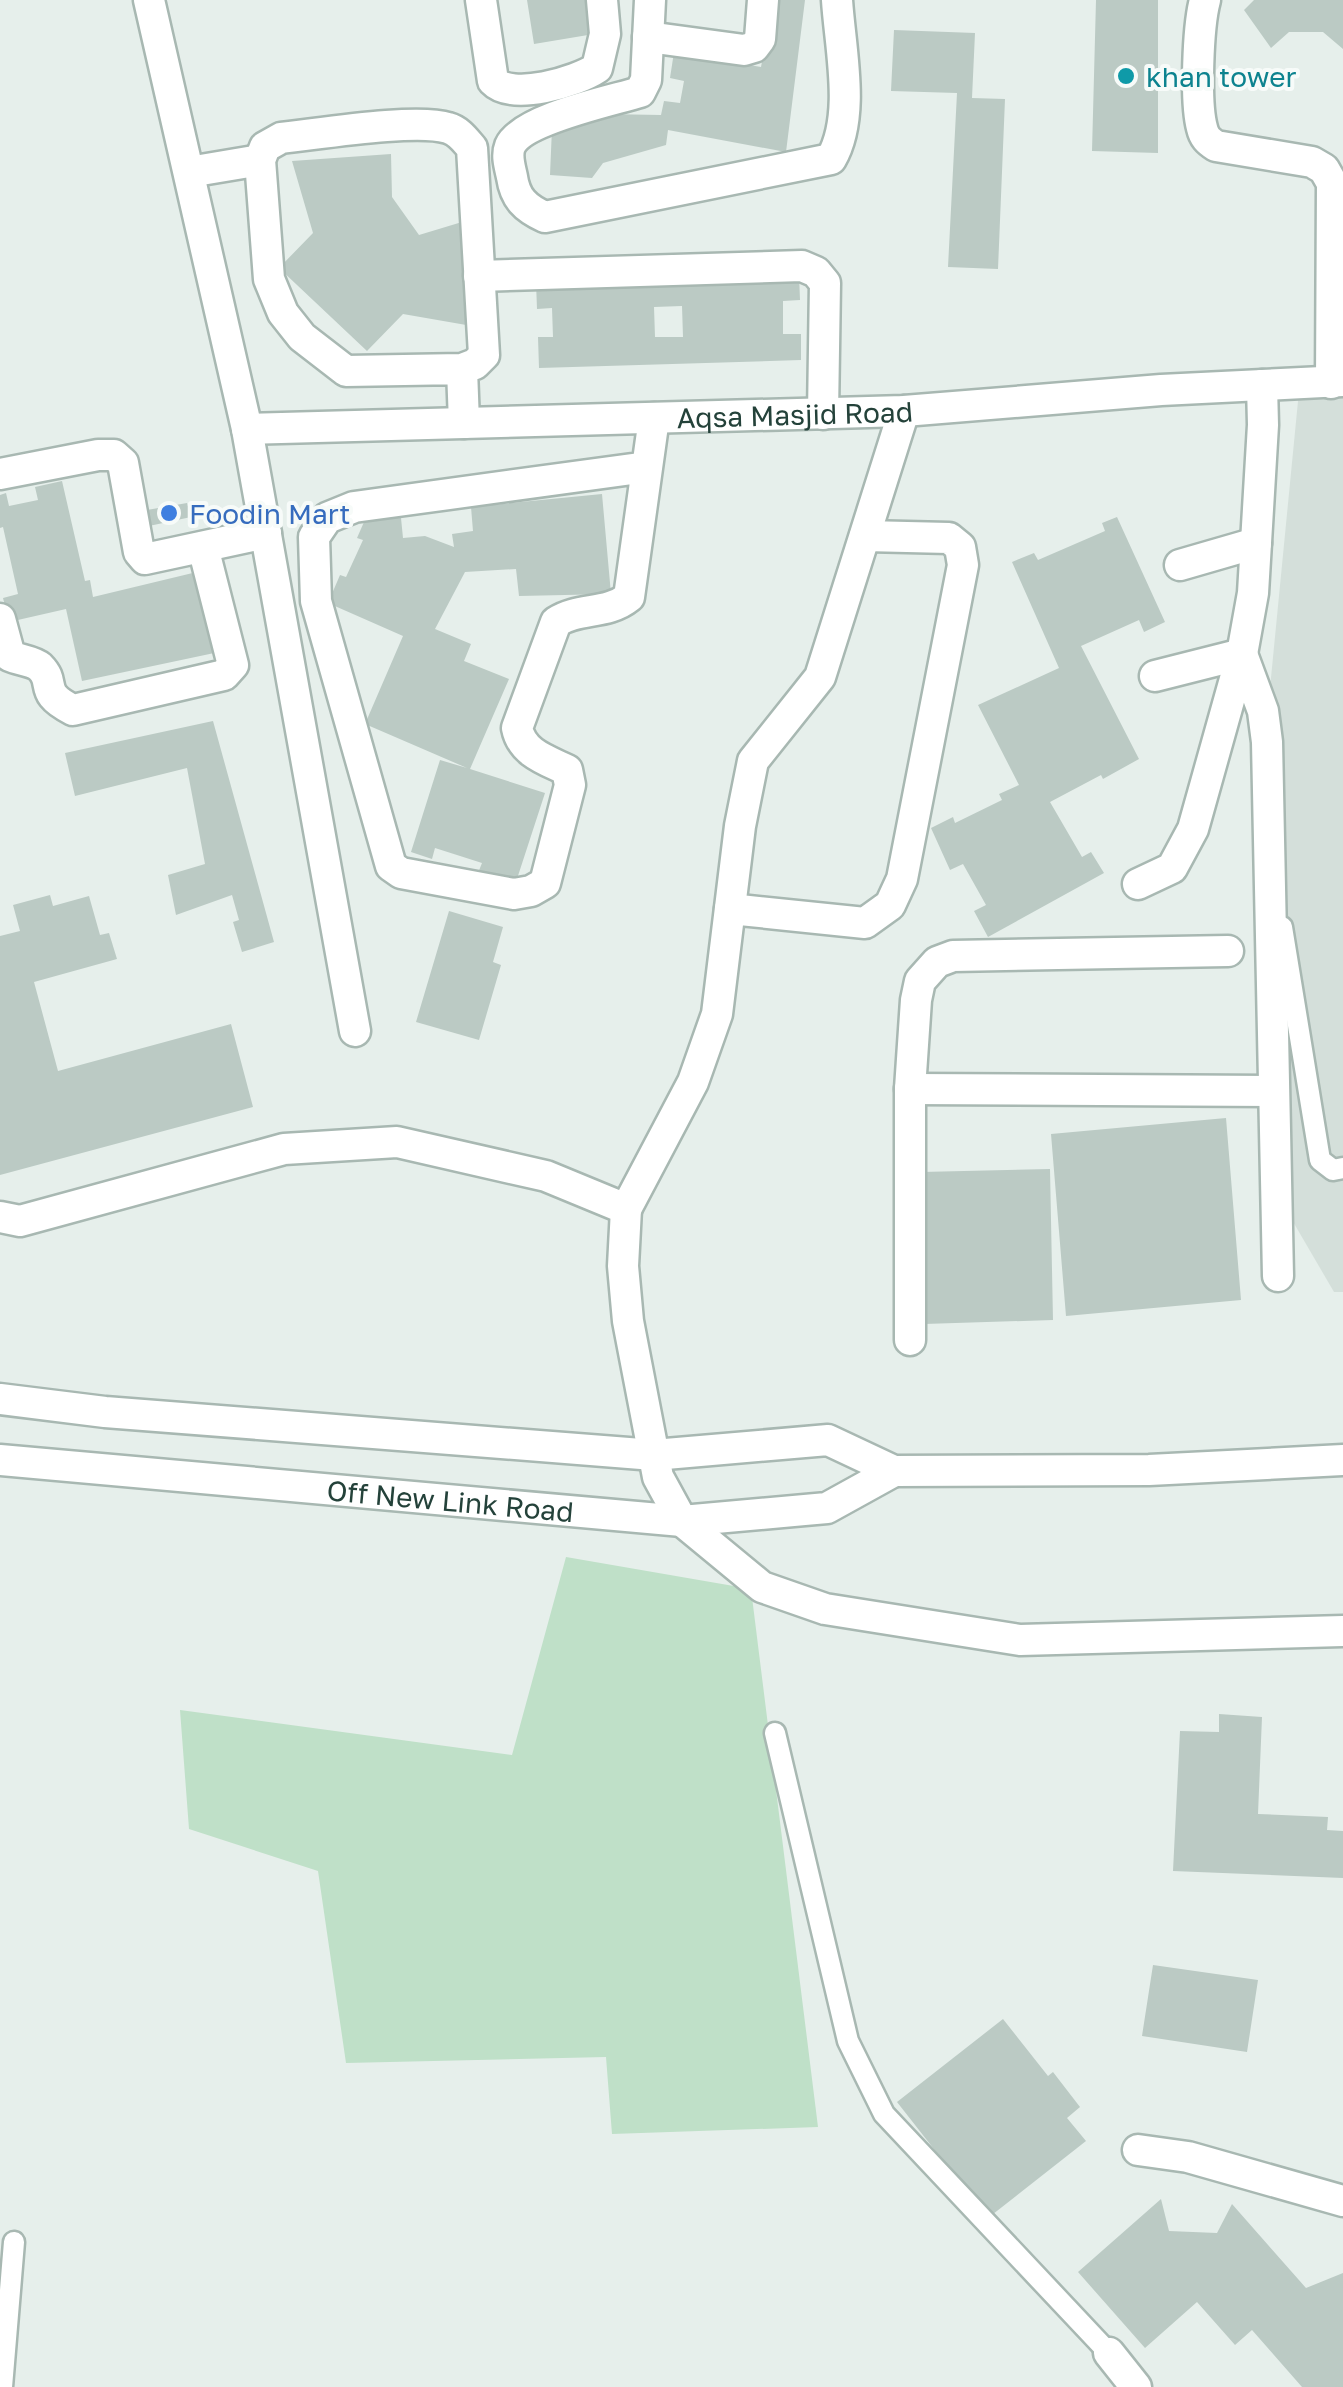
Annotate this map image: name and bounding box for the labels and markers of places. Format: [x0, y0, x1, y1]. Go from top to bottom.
place label: khan tower [1146, 60, 1296, 93]
marker: khan tower [1115, 65, 1137, 87]
place label: Foodin Mart [189, 497, 351, 530]
marker: Foodin Mart [158, 502, 180, 524]

